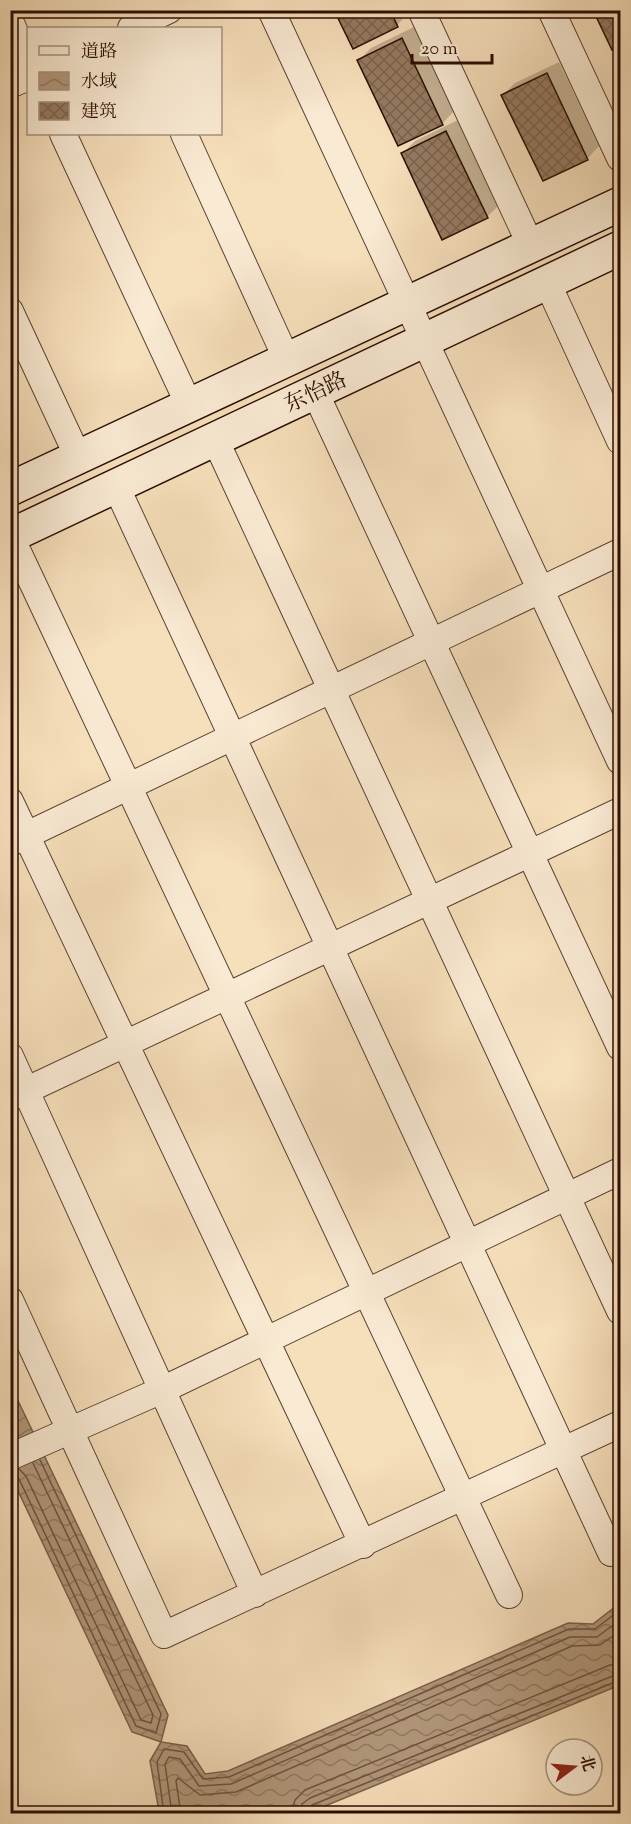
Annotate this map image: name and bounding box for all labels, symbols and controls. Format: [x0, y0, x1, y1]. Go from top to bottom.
legend [27, 27, 222, 135]
scale bar [412, 27, 492, 65]
text: 20 m [421, 37, 458, 63]
text: 道路 [81, 40, 117, 66]
text: 水域 [81, 70, 117, 96]
text: 建筑 [81, 100, 117, 126]
street label: 东怡路 [280, 365, 353, 422]
north arrow [544, 1737, 604, 1797]
text: 北 [573, 1753, 599, 1774]

